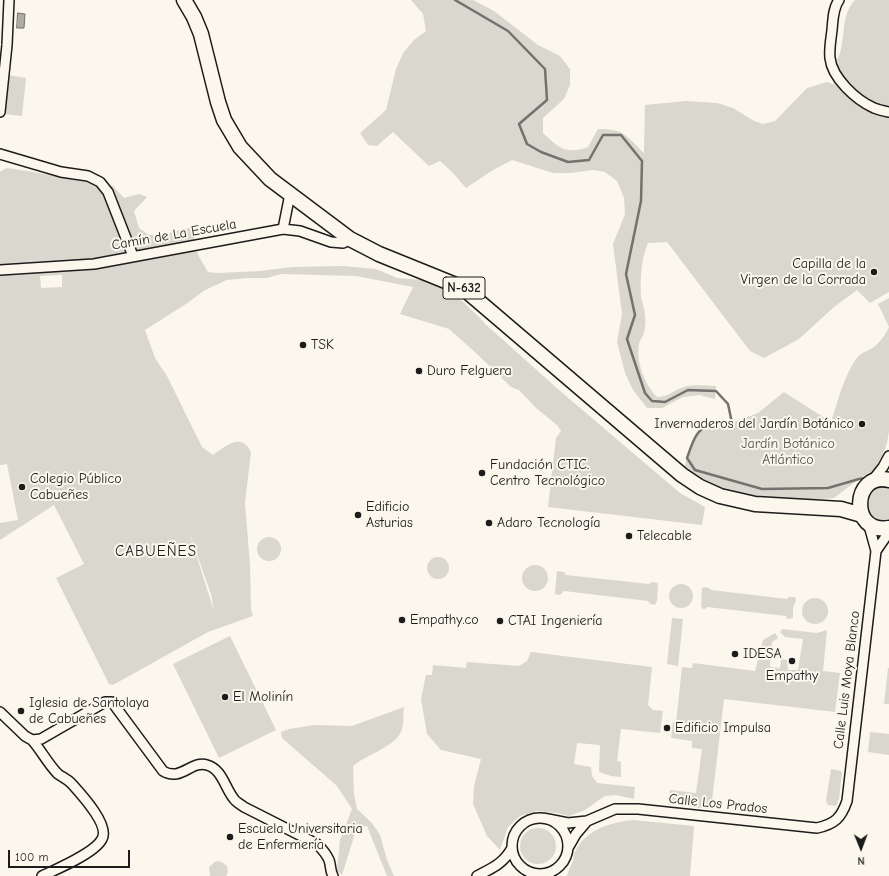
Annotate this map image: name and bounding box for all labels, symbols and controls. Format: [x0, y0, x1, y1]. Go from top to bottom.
street label: Camín de La Escuela [110, 216, 238, 254]
place label: Capilla de la Virgen de la Corrada [741, 256, 866, 288]
marker: Capilla de la Virgen de la Corrada [869, 267, 879, 277]
road number: N-632 [443, 277, 485, 299]
place label: TSK [311, 337, 334, 353]
marker: TSK [298, 340, 308, 350]
place label: Duro Felguera [427, 363, 512, 379]
marker: Duro Felguera [414, 366, 424, 376]
place label: Invernaderos del Jardín Botánico [654, 416, 854, 432]
marker: Invernaderos del Jardín Botánico [857, 419, 867, 429]
park label: Jardín Botánico Atlántico [741, 436, 835, 468]
place label: Fundación CTIC. Centro Tecnológico [490, 457, 605, 490]
marker: Fundación CTIC. Centro Tecnológico [477, 468, 487, 478]
place label: Colegio Público Cabueñes [30, 471, 122, 504]
marker: Colegio Público Cabueñes [17, 482, 27, 492]
place label: Edificio Asturias [366, 499, 413, 532]
marker: Edificio Asturias [353, 510, 363, 520]
place label: Adaro Tecnología [497, 515, 601, 531]
marker: Adaro Tecnología [484, 518, 494, 528]
place label: Telecable [637, 528, 692, 544]
marker: Telecable [624, 531, 634, 541]
district label: CABUEÑES [115, 543, 197, 561]
street label: Calle Luis Moya Blanco [830, 610, 864, 750]
place label: Empathy.co [410, 612, 479, 628]
place label: CTAI Ingeniería [508, 613, 603, 629]
marker: Empathy.co [397, 615, 407, 625]
marker: CTAI Ingeniería [495, 616, 505, 626]
place label: IDESA [743, 646, 782, 662]
marker: IDESA [730, 649, 740, 659]
marker: Empathy [787, 656, 797, 666]
place label: Empathy [766, 668, 818, 684]
place label: El Molinín [233, 689, 293, 705]
marker: El Molinín [220, 692, 230, 702]
place label: Iglesia de Santolaya de Cabueñes [29, 695, 149, 728]
marker: Iglesia de Santolaya de Cabueñes [16, 706, 26, 716]
place label: Edificio Impulsa [675, 720, 771, 736]
marker: Edificio Impulsa [662, 723, 672, 733]
street label: Calle Los Prados [668, 790, 768, 818]
place label: Escuela Universitaria de Enfermería [238, 821, 363, 854]
north arrow [841, 828, 881, 868]
marker: Escuela Universitaria de Enfermería [225, 832, 235, 842]
scale bar [10, 842, 132, 868]
text: 100 m [15, 850, 48, 864]
text: N [858, 854, 865, 867]

